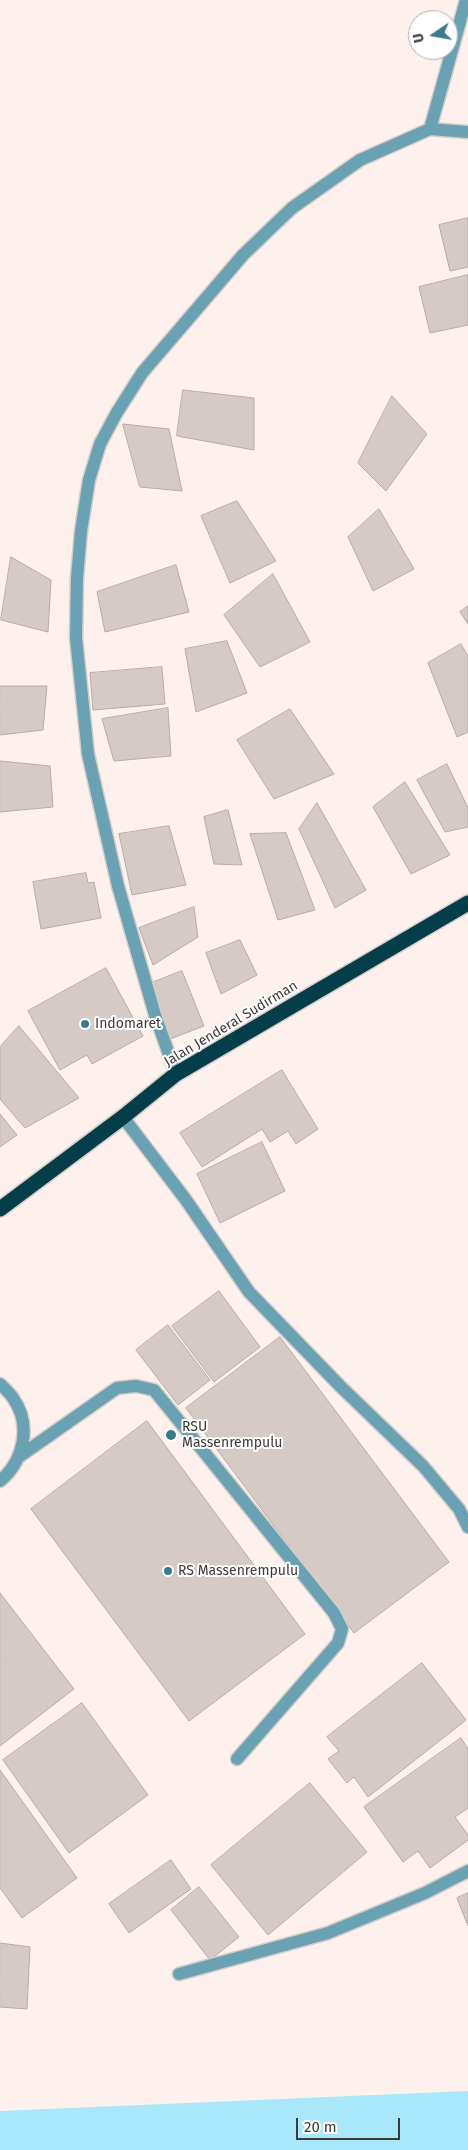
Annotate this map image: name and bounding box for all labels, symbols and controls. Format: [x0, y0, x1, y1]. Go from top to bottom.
north arrow [408, 10, 458, 60]
text: U [410, 32, 428, 44]
street label: Jalan Jenderal Sudirman [161, 977, 301, 1071]
place label: Indomaret [95, 1016, 161, 1032]
marker: Indomaret [79, 1018, 91, 1030]
place label: RSU Massenrempulu [182, 1419, 282, 1451]
marker: RSU Massenrempulu [164, 1428, 178, 1442]
place label: RS Massenrempulu [178, 1563, 298, 1579]
marker: RS Massenrempulu [162, 1565, 174, 1577]
scale bar [298, 2108, 402, 2140]
text: 20 m [304, 2118, 337, 2136]

